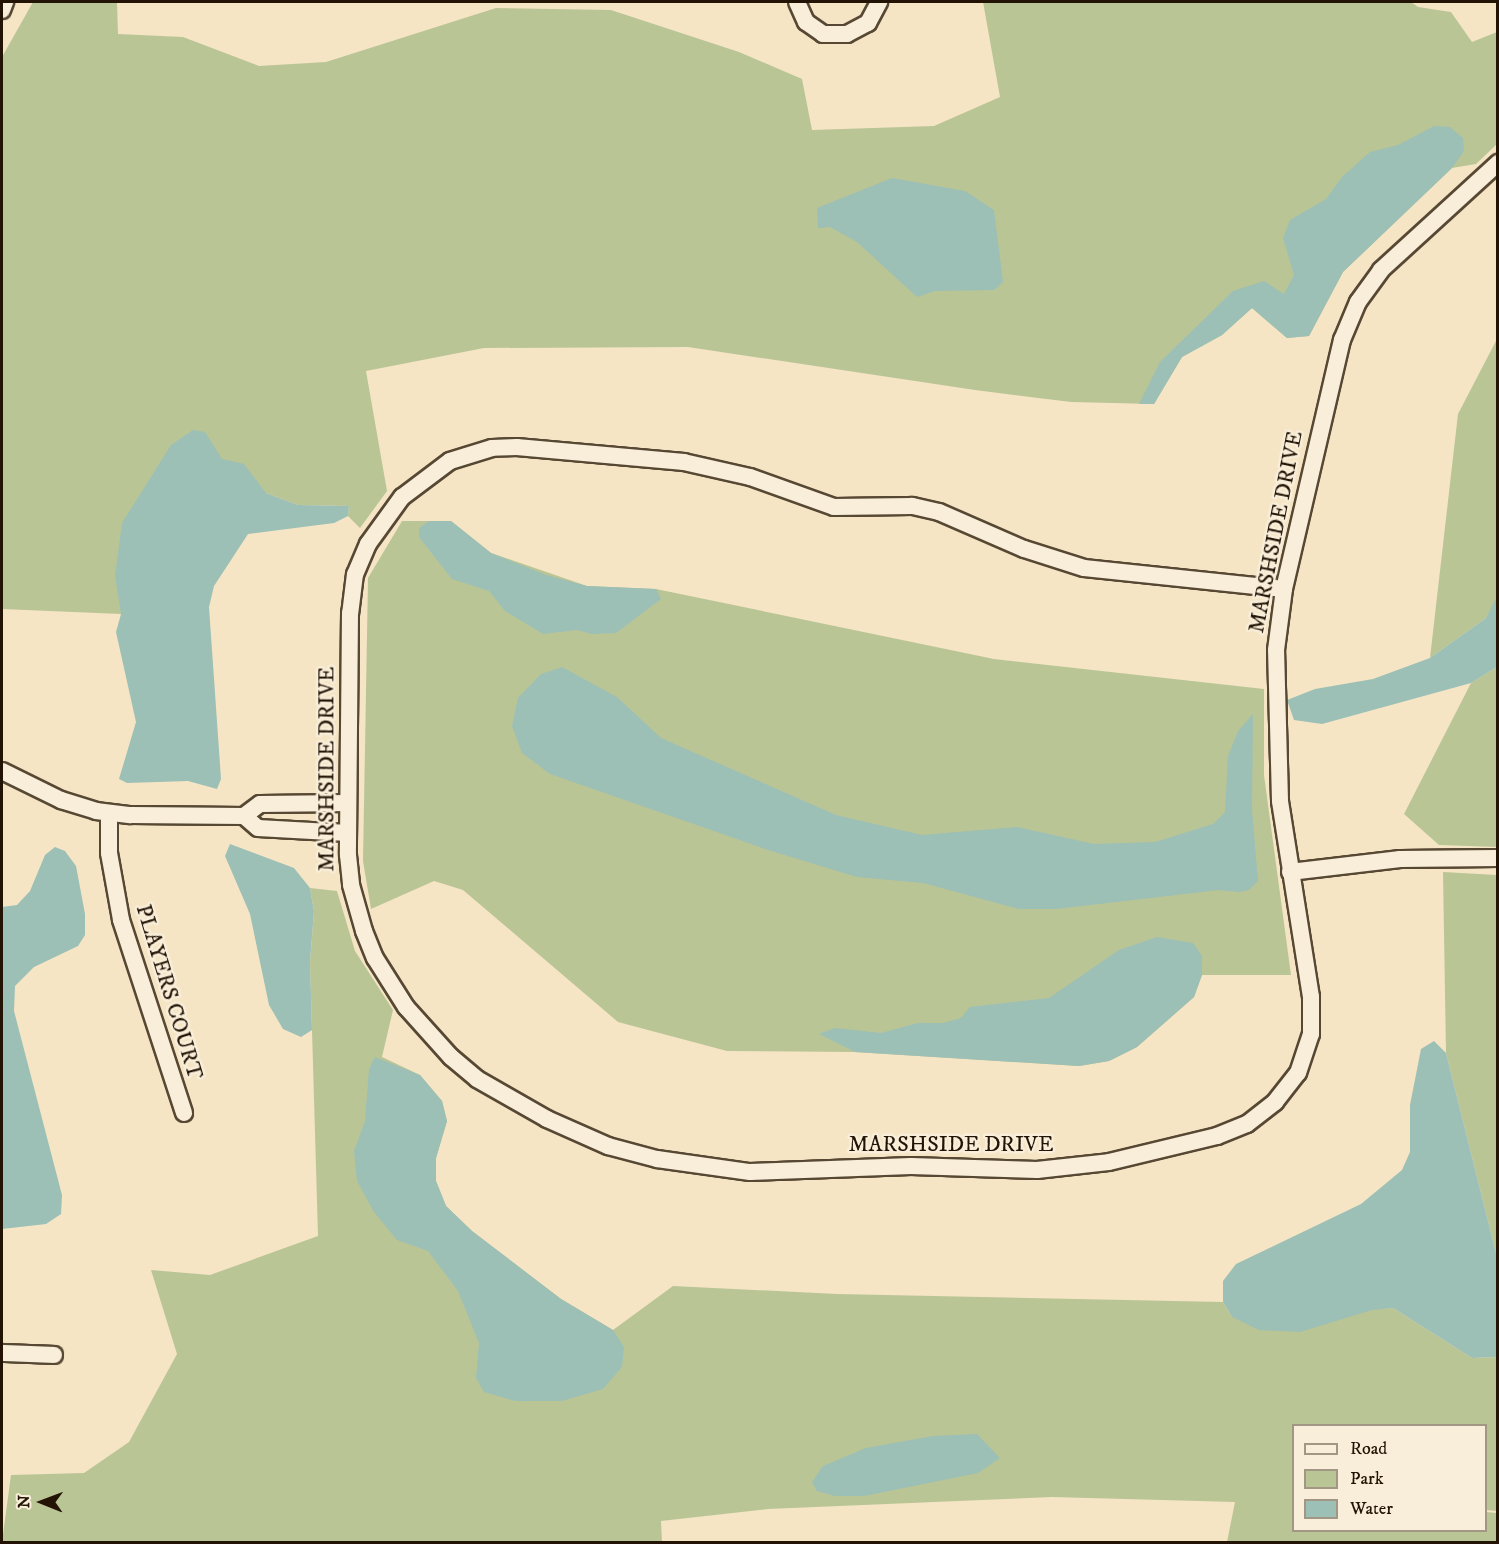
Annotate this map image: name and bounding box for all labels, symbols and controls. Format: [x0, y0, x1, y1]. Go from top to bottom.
street label: MARSHSIDE DRIVE [1243, 429, 1309, 635]
street label: MARSHSIDE DRIVE [314, 666, 340, 872]
street label: PLAYERS COURT [130, 901, 208, 1083]
street label: MARSHSIDE DRIVE [848, 1132, 1054, 1158]
legend [1292, 1424, 1487, 1532]
text: Road [1350, 1438, 1387, 1460]
text: Park [1350, 1468, 1384, 1490]
north arrow [12, 1472, 72, 1532]
text: N [14, 1495, 34, 1508]
text: Water [1350, 1498, 1393, 1520]

